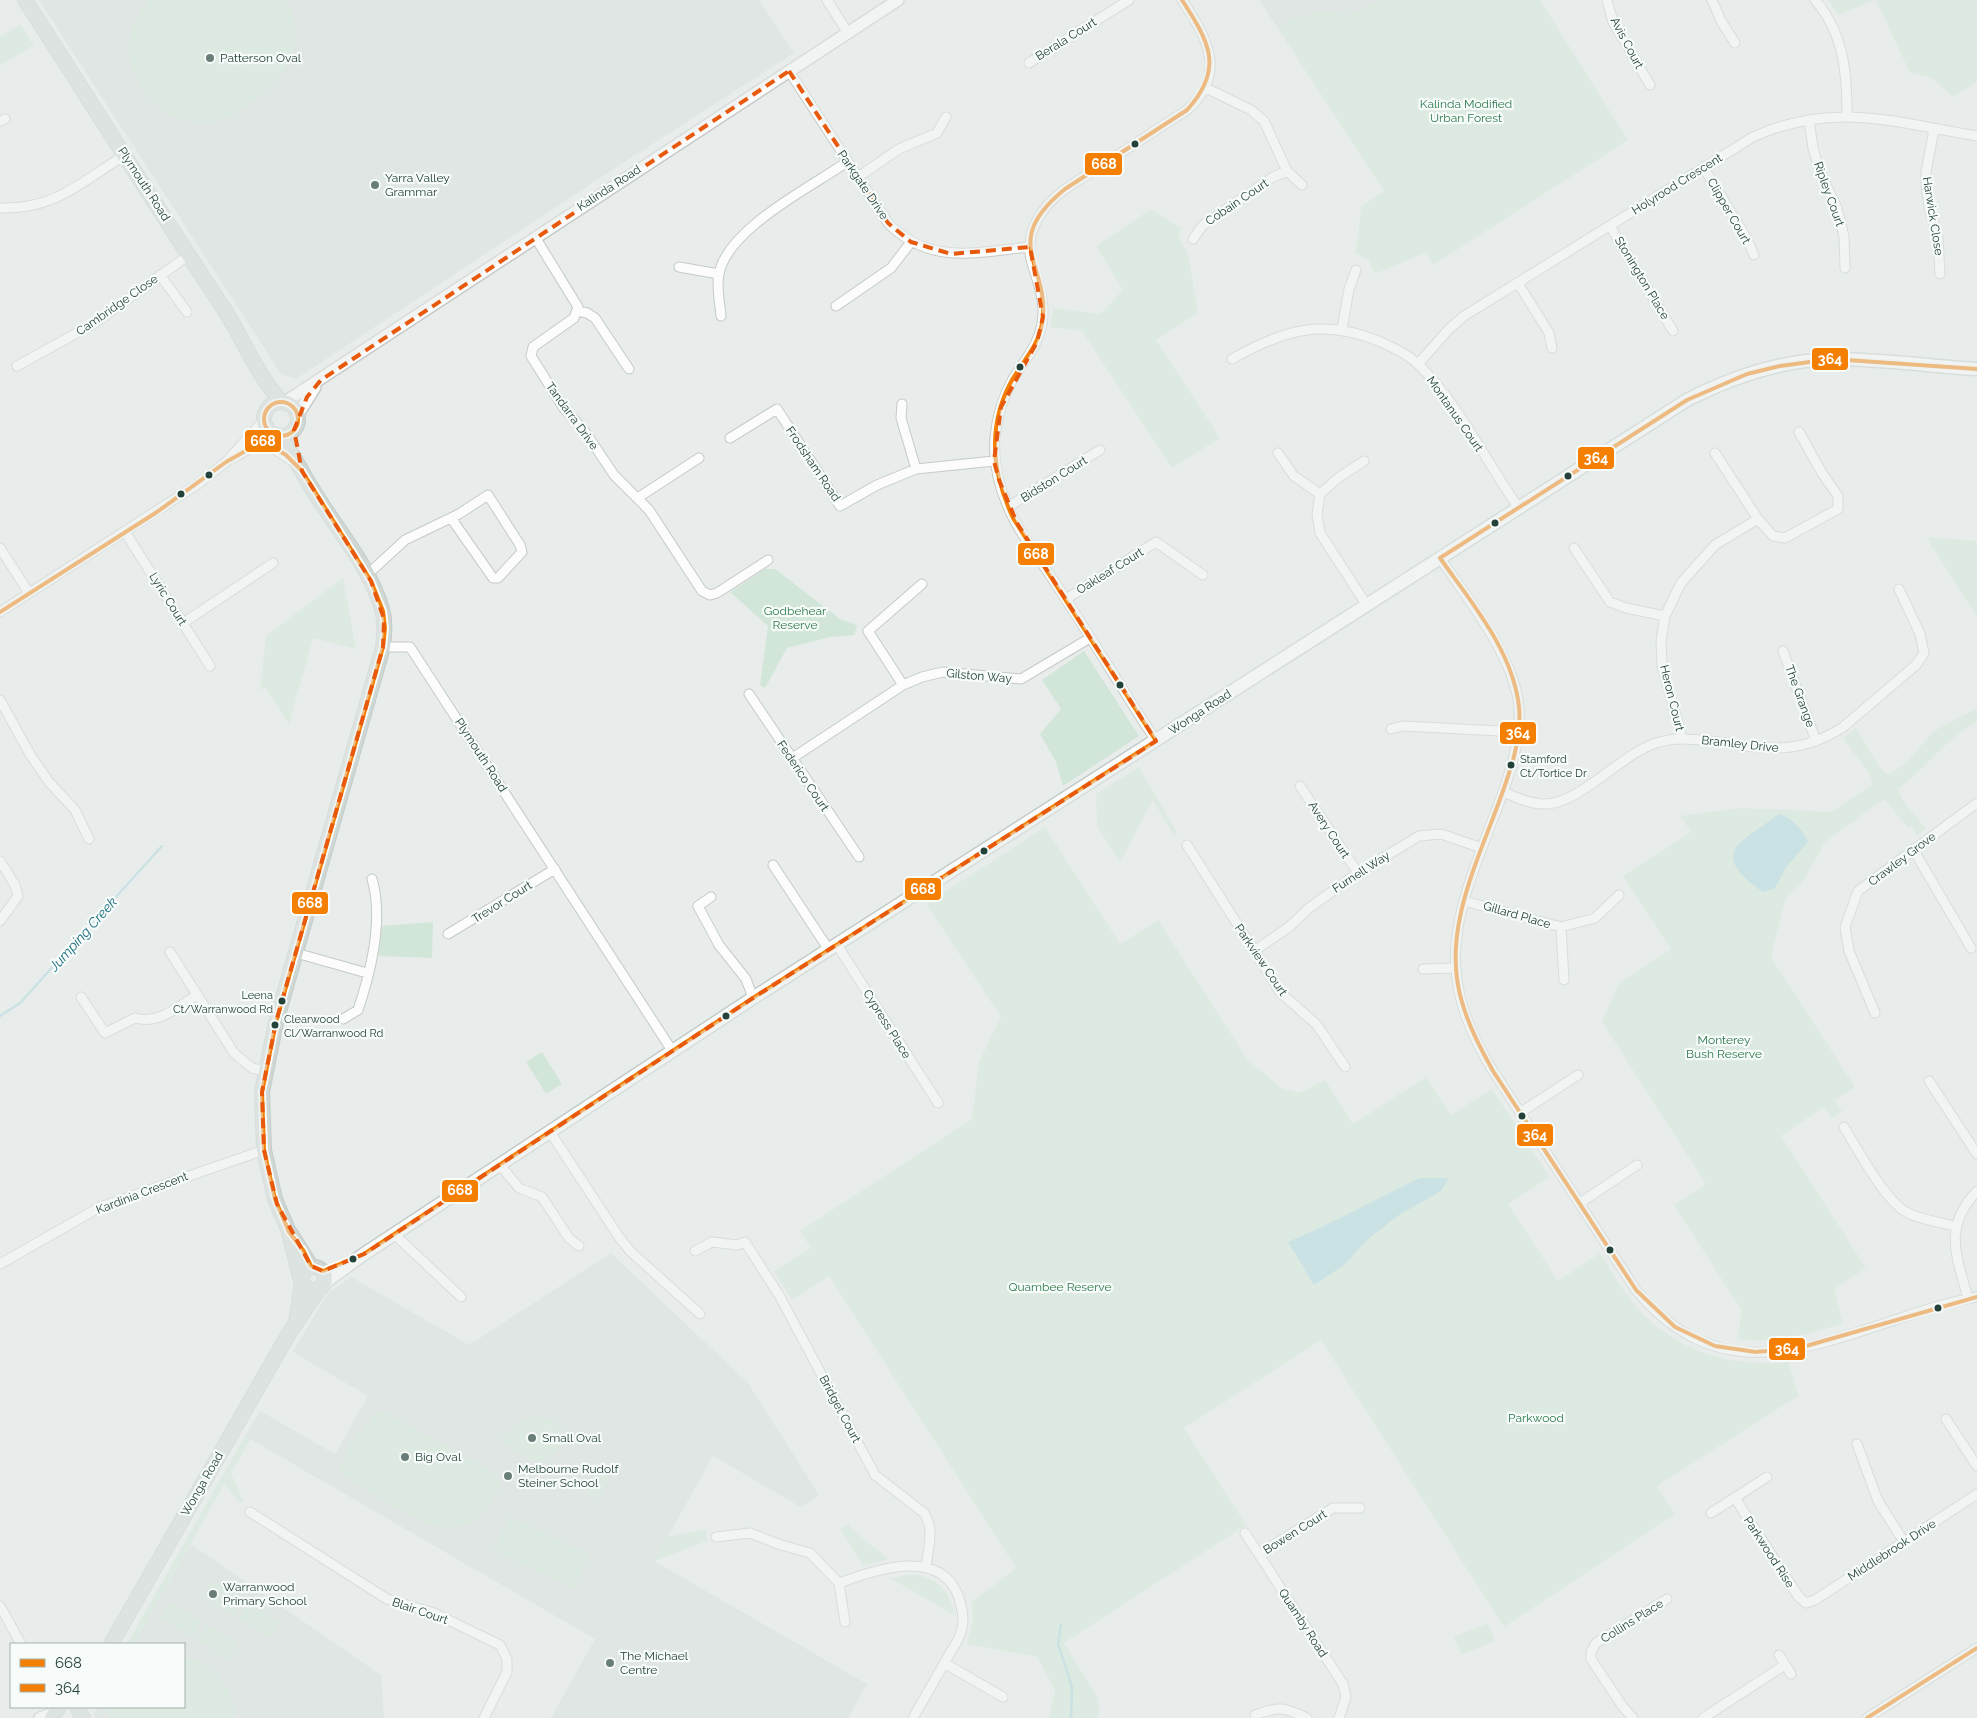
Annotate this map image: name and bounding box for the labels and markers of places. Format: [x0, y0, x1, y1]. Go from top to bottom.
place label: Patterson Oval [220, 51, 302, 65]
marker: Patterson Oval [204, 52, 216, 64]
unlabelled marker [1130, 139, 1140, 149]
place label: Yarra Valley Grammar [385, 171, 450, 199]
marker: Yarra Valley Grammar [369, 179, 381, 191]
unlabelled marker [1015, 362, 1025, 372]
unlabelled marker [204, 470, 214, 480]
unlabelled marker [1563, 471, 1573, 481]
unlabelled marker [176, 489, 186, 499]
unlabelled marker [1490, 518, 1500, 528]
unlabelled marker [1115, 680, 1125, 690]
place label: Stamford Ct/Tortice Dr [1520, 753, 1587, 780]
marker: Stamford Ct/Tortice Dr [1506, 760, 1516, 770]
unlabelled marker [979, 846, 989, 856]
place label: Leena Ct/Warranwood Rd [173, 989, 273, 1016]
marker: Leena Ct/Warranwood Rd [277, 996, 287, 1006]
unlabelled marker [721, 1011, 731, 1021]
place label: Clearwood Cl/Warranwood Rd [284, 1013, 384, 1040]
marker: Clearwood Cl/Warranwood Rd [270, 1020, 280, 1030]
unlabelled marker [1517, 1111, 1527, 1121]
unlabelled marker [1605, 1245, 1615, 1255]
unlabelled marker [348, 1254, 358, 1264]
unlabelled marker [1933, 1303, 1943, 1313]
place label: Small Oval [542, 1431, 602, 1445]
marker: Small Oval [526, 1432, 538, 1444]
place label: Big Oval [415, 1450, 462, 1464]
marker: Big Oval [399, 1451, 411, 1463]
place label: Melbourne Rudolf Steiner School [518, 1462, 619, 1490]
marker: Melbourne Rudolf Steiner School [502, 1470, 514, 1482]
place label: Warranwood Primary School [223, 1580, 307, 1608]
marker: Warranwood Primary School [207, 1588, 219, 1600]
place label: The Michael Centre [620, 1649, 689, 1677]
marker: The Michael Centre [604, 1657, 616, 1669]

